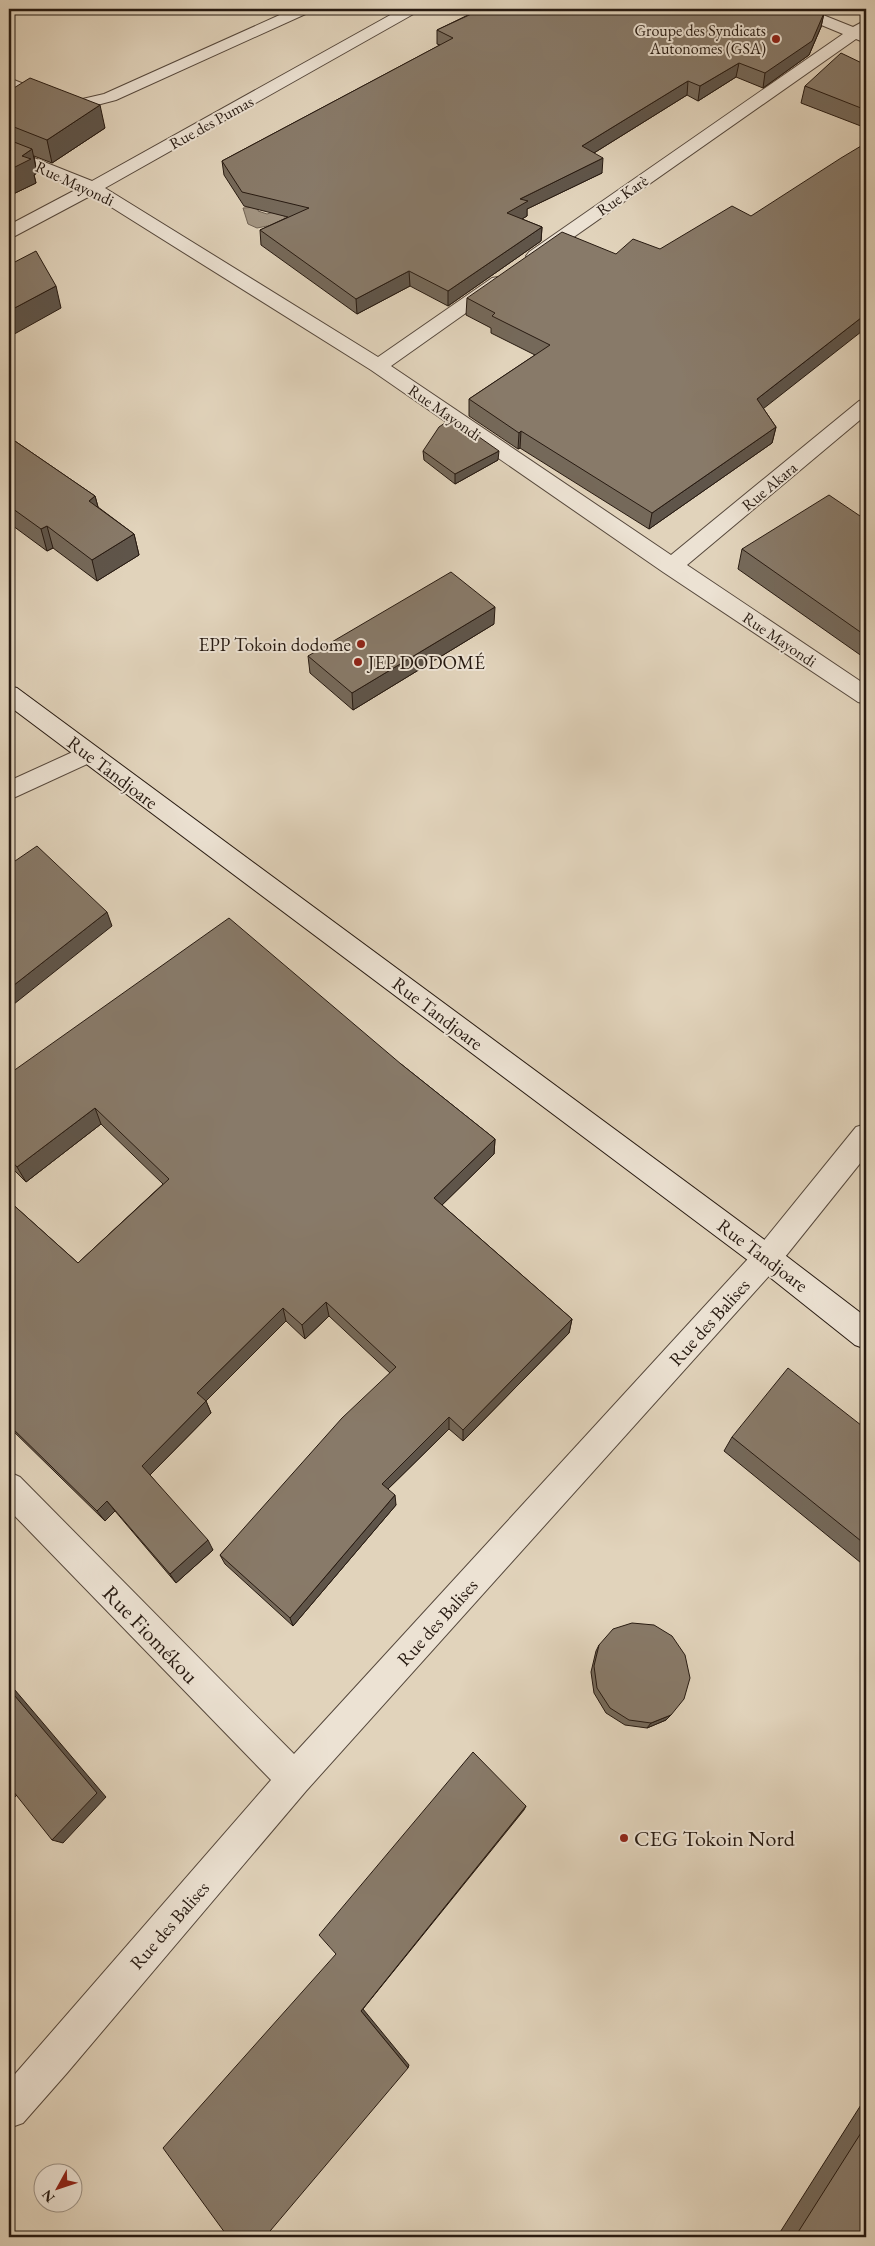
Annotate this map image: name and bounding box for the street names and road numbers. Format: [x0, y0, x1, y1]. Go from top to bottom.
street label: Rue des Pumas [165, 91, 257, 154]
street label: Rue Mayondi [32, 156, 118, 211]
street label: Rue Karè [592, 170, 652, 221]
street label: Rue Mayondi [404, 380, 485, 445]
street label: Rue Akara [737, 457, 802, 516]
street label: Rue Mayondi [739, 607, 821, 672]
street label: Rue Tandjoare [62, 730, 163, 815]
street label: Rue Tandjoare [387, 971, 488, 1056]
street label: Rue Tandjoare [712, 1213, 813, 1298]
street label: Rue des Balises [663, 1273, 755, 1371]
street label: Rue des Balises [391, 1573, 483, 1671]
street label: Rue Fiomékou [96, 1579, 205, 1690]
street label: Rue des Balises [124, 1876, 215, 1975]

